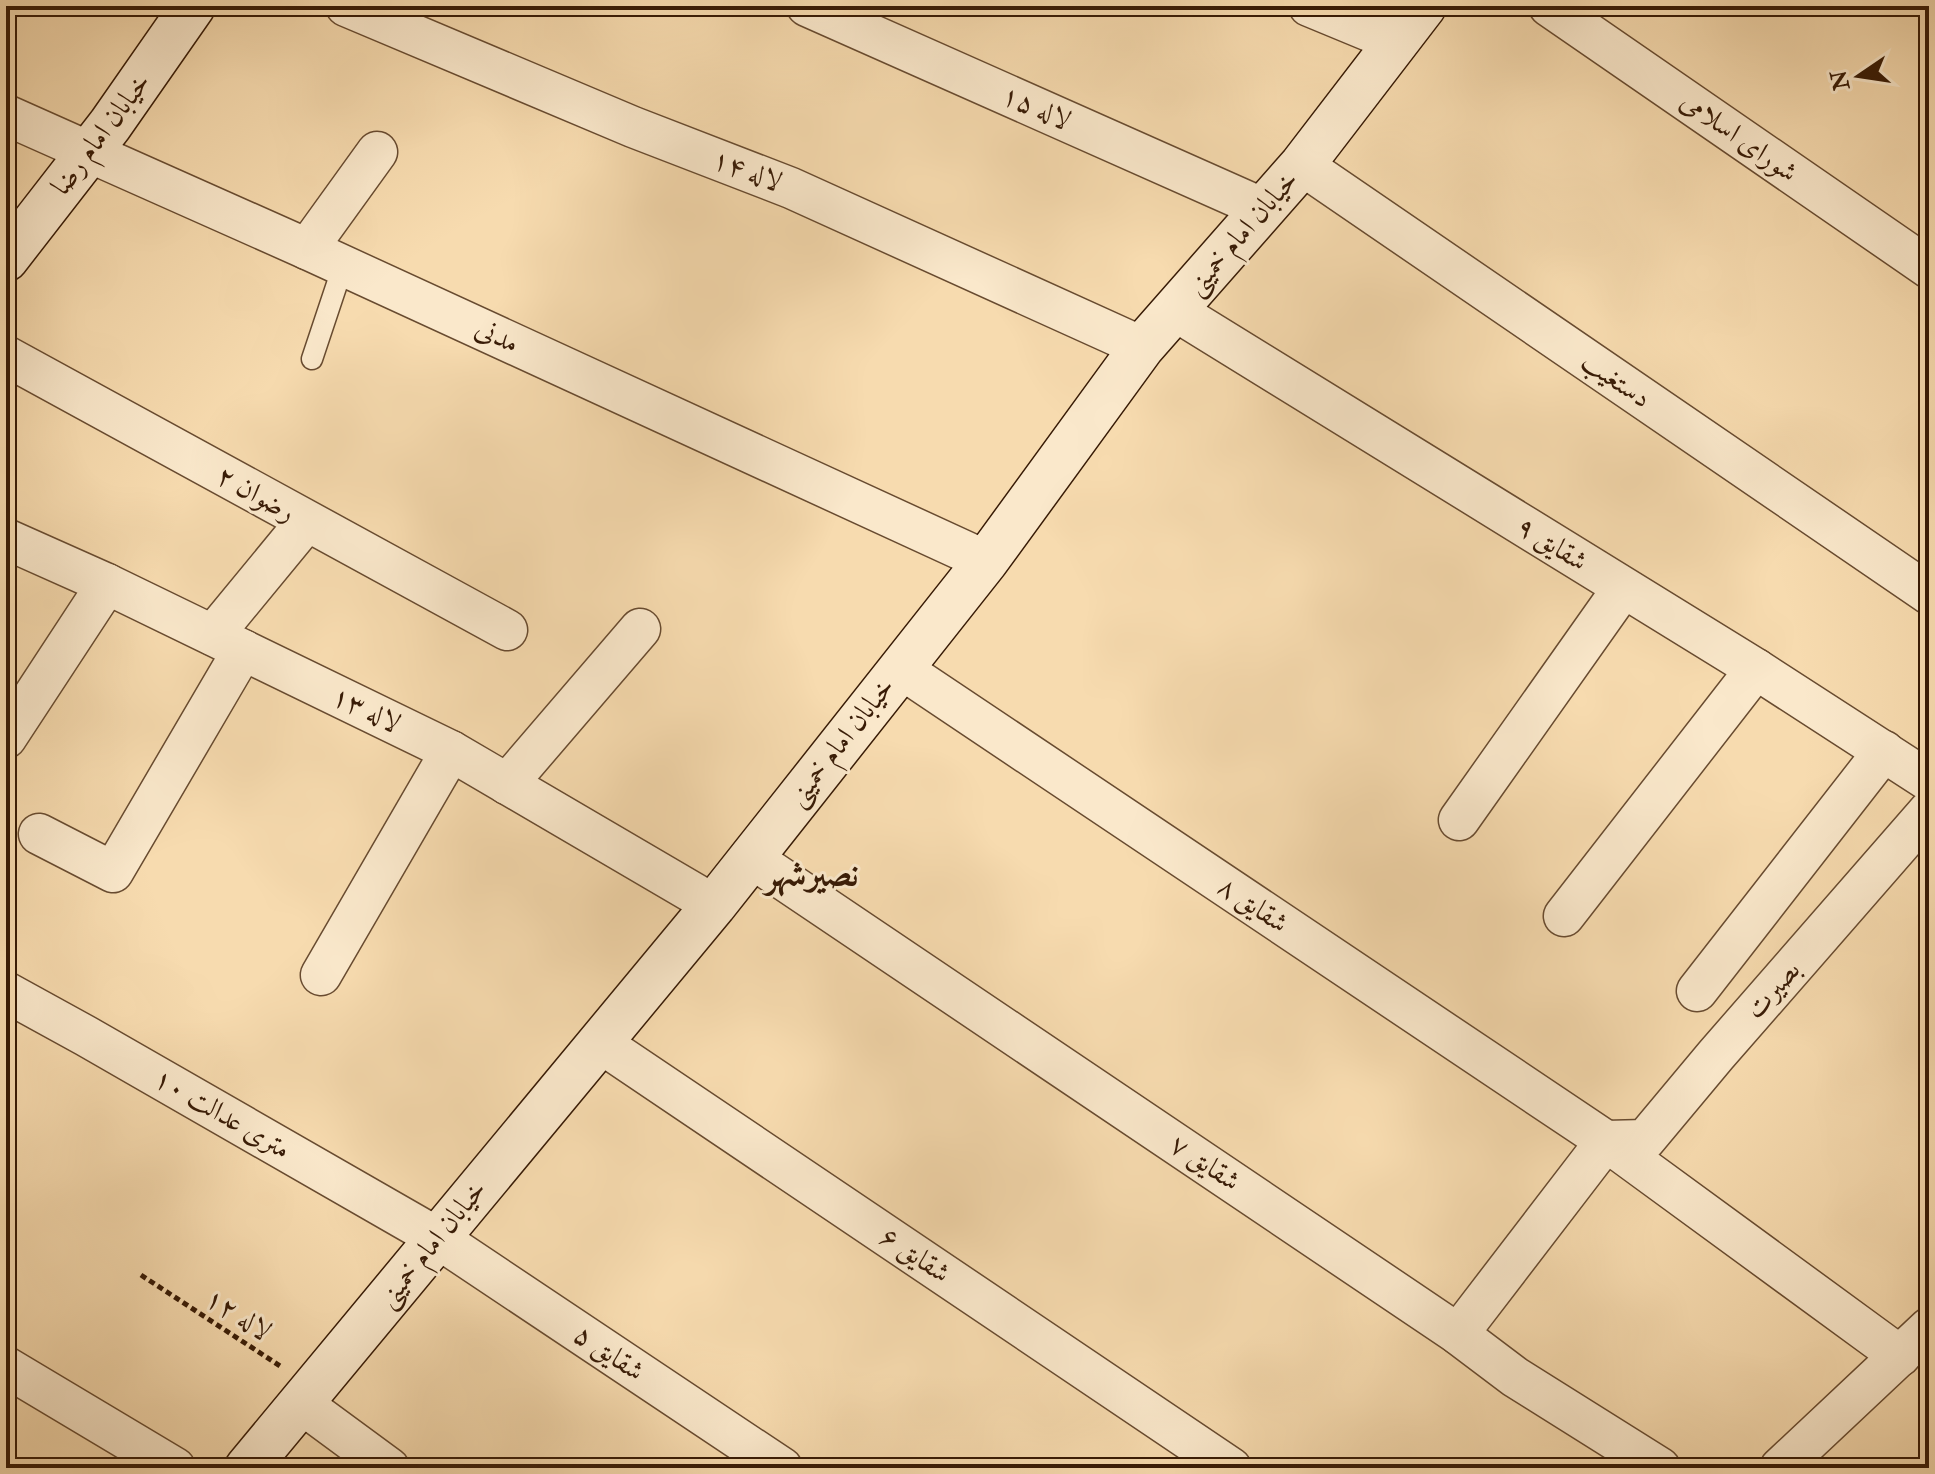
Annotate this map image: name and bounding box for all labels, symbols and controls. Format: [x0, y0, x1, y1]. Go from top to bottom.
north arrow [1819, 36, 1899, 116]
street label: خیابان امام رضا [44, 66, 163, 206]
text: N [1825, 67, 1857, 94]
street label: لاله ۱۵ [996, 77, 1076, 139]
street label: شورای اسلامی [1673, 84, 1805, 190]
street label: لاله ۱۴ [707, 142, 787, 200]
street label: خیابان امام خمینی [1178, 163, 1311, 307]
street label: مدنی [469, 311, 525, 361]
street label: دستغیب [1574, 344, 1658, 416]
street label: رضوان ۲ [210, 458, 302, 530]
street label: شقایق ۹ [1510, 509, 1594, 579]
street label: خیابان امام خمینی [780, 670, 907, 817]
street label: لاله ۱۳ [326, 679, 406, 741]
district label: نصیرشهر [761, 851, 859, 897]
street label: شقایق ۸ [1211, 869, 1295, 941]
street label: بصیرت [1738, 953, 1808, 1027]
street label: ۱۰ متری عدالت [147, 1061, 297, 1167]
street label: شقایق ۷ [1163, 1127, 1247, 1199]
street label: خیابان امام خمینی [370, 1173, 499, 1319]
street label: شقایق ۶ [873, 1219, 957, 1291]
street label: لاله ۱۲ [198, 1281, 278, 1349]
street label: شقایق ۵ [567, 1317, 651, 1389]

